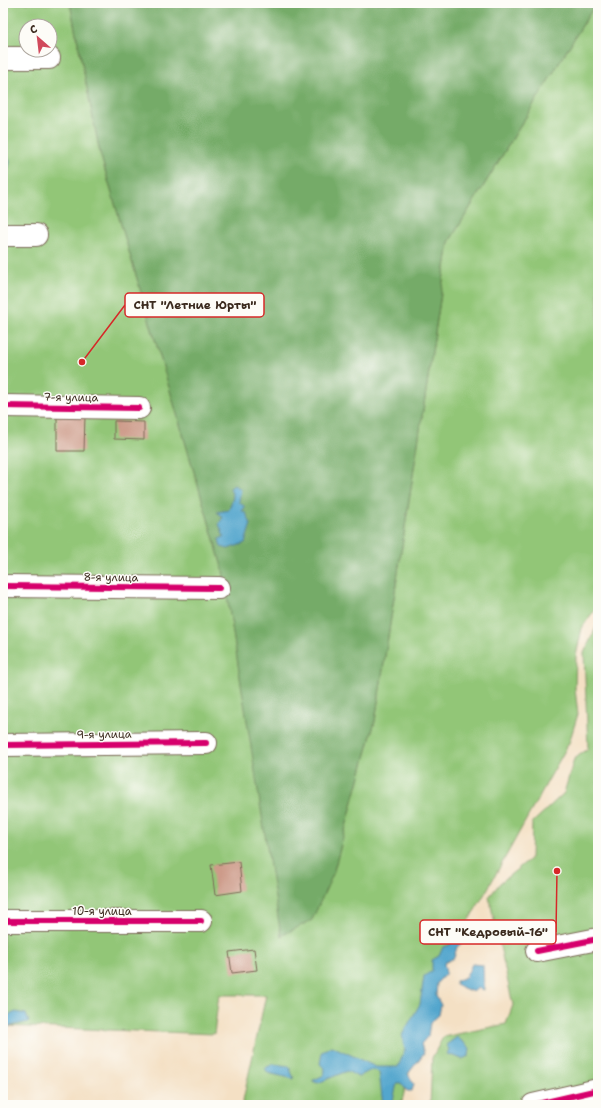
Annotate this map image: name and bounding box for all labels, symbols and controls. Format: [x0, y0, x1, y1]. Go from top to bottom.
north arrow [18, 18, 58, 58]
text: С [27, 21, 40, 38]
callout: СНТ "Летние Юрты" [125, 293, 264, 317]
text: СНТ "Летние Юрты" [134, 297, 256, 313]
street label: 7-я улица [43, 390, 99, 405]
street label: 8-я улица [83, 570, 139, 585]
street label: 9-я улица [76, 727, 132, 742]
street label: 10-я улица [72, 904, 132, 919]
callout: СНТ "Кедровый-16" [420, 920, 556, 944]
text: СНТ "Кедровый-16" [428, 924, 548, 940]

